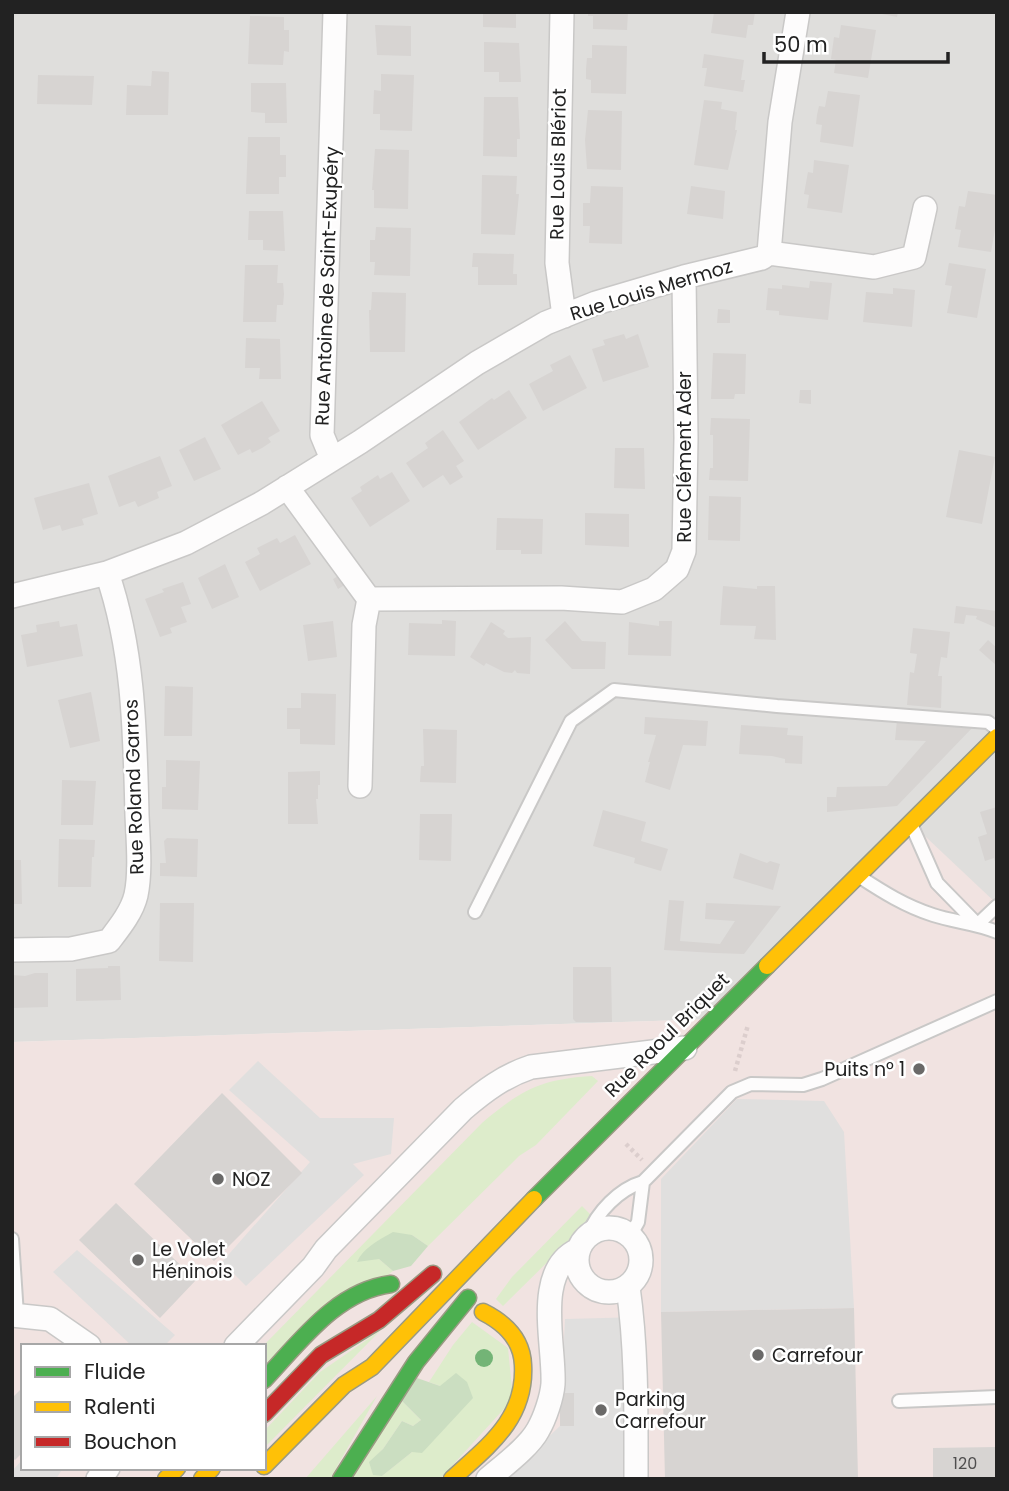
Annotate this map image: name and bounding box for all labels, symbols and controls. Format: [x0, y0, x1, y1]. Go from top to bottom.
scale bar [764, 21, 948, 65]
text: 50 m [774, 30, 828, 59]
street label: Rue Louis Blériot [543, 88, 573, 240]
street label: Rue Antoine de Saint-Exupéry [309, 145, 345, 426]
street label: Rue Louis Mermoz [567, 252, 735, 328]
street label: Rue Clément Ader [671, 371, 698, 543]
street label: Rue Roland Garros [117, 699, 151, 875]
street label: Rue Raoul Briquet [599, 967, 735, 1103]
place label: Puits n° 1 [824, 1056, 905, 1083]
marker: Puits n° 1 [911, 1061, 927, 1077]
place label: NOZ [232, 1166, 271, 1193]
marker: NOZ [210, 1171, 226, 1187]
place label: Le Volet Héninois [152, 1236, 233, 1285]
marker: Le Volet Héninois [130, 1252, 146, 1268]
place label: Carrefour [772, 1342, 863, 1369]
legend [21, 1344, 266, 1470]
marker: Carrefour [750, 1347, 766, 1363]
text: Fluide [84, 1357, 146, 1386]
place label: Parking Carrefour [615, 1386, 706, 1435]
text: Ralenti [84, 1392, 155, 1421]
marker: Parking Carrefour [593, 1402, 609, 1418]
text: Bouchon [84, 1427, 177, 1456]
house number: 120 [953, 1452, 977, 1475]

